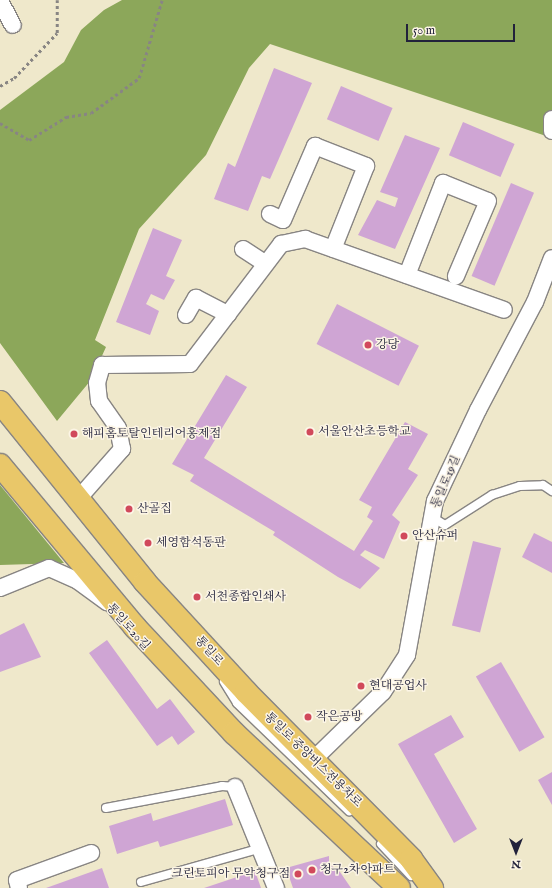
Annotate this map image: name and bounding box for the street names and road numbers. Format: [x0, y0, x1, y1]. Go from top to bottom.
street label: 통일로19길 [428, 453, 464, 511]
street label: 통일로20길 [103, 601, 153, 653]
street label: 통일로 [192, 633, 226, 669]
street label: 통일로 중앙버스전용차로 [261, 710, 365, 810]

